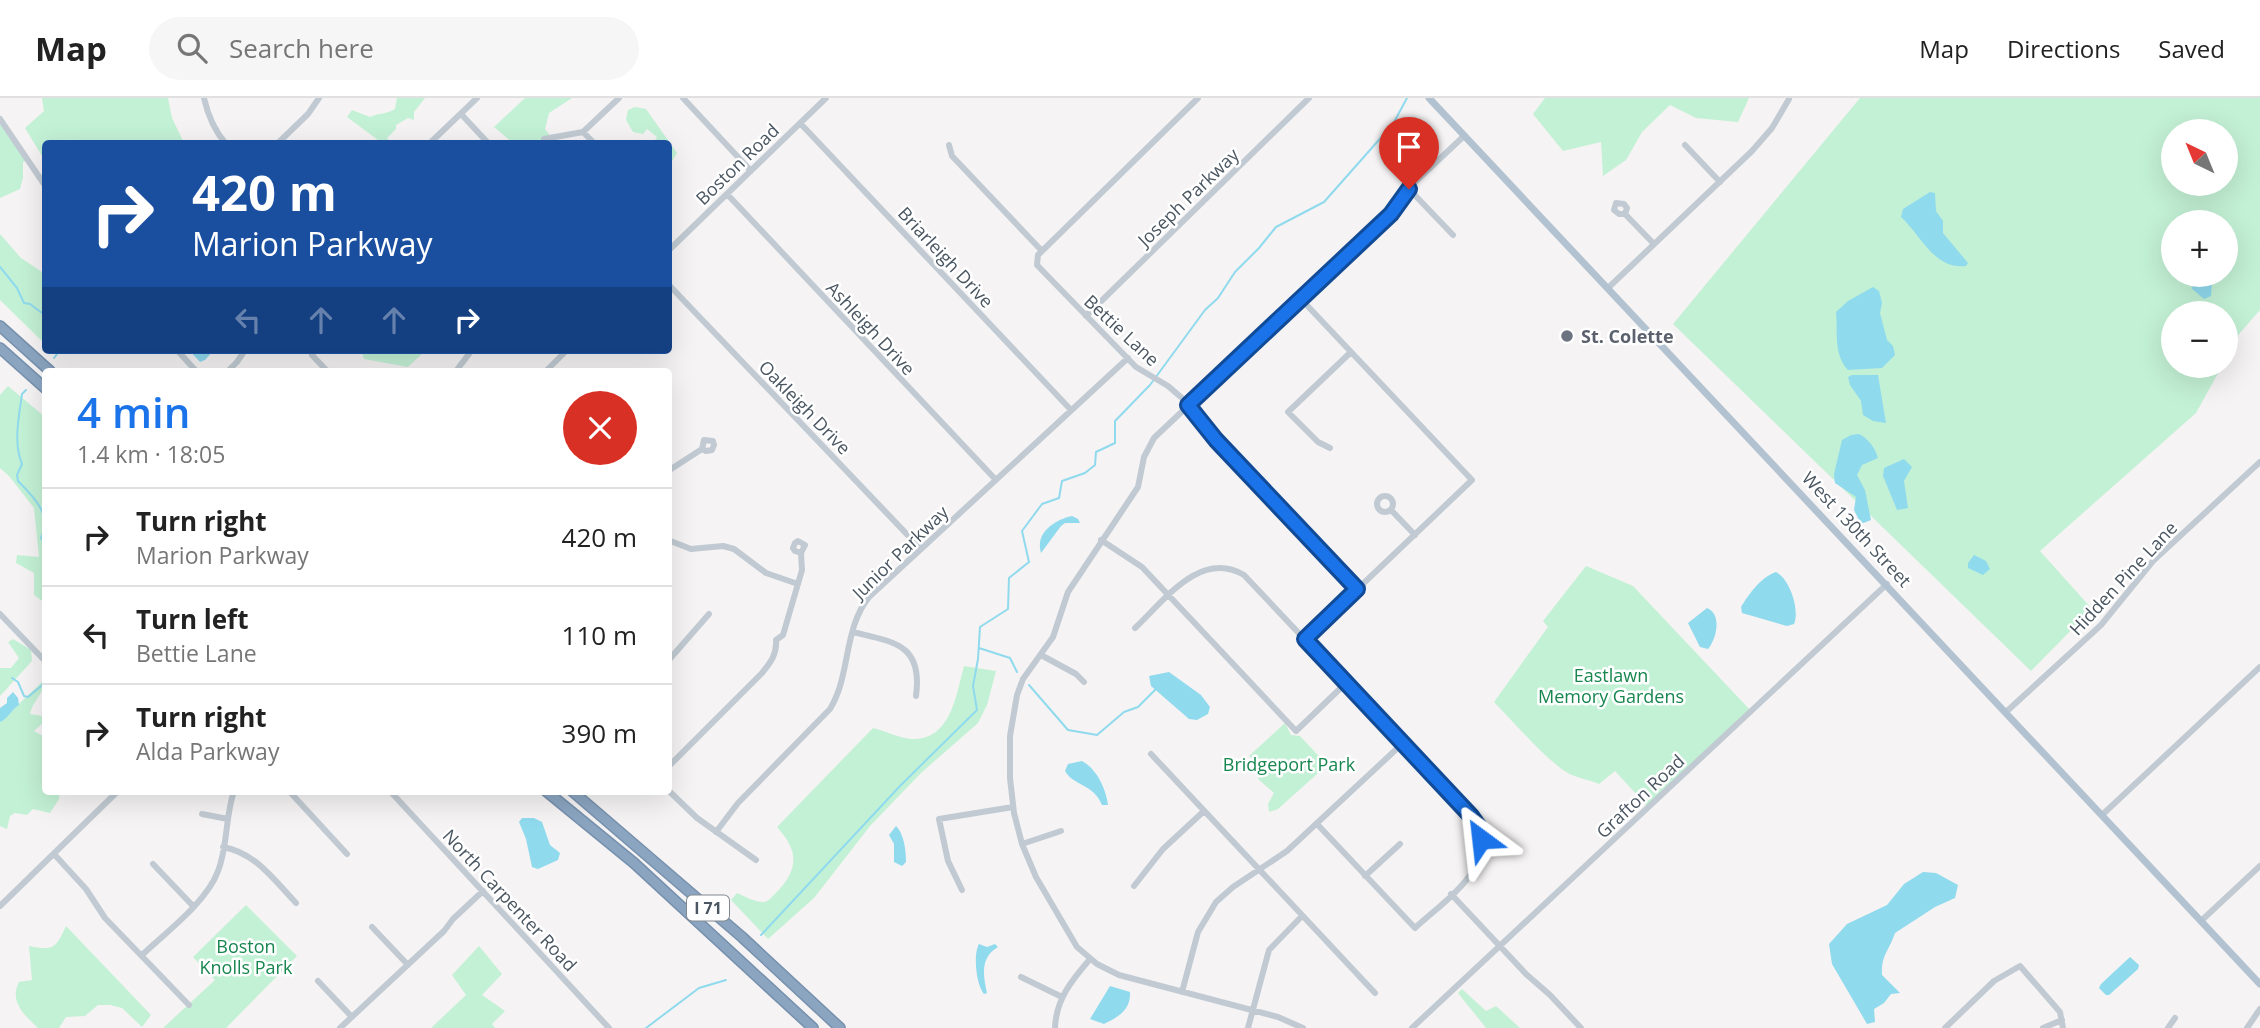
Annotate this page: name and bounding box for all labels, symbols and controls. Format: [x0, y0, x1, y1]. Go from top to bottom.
search box [149, 17, 639, 80]
text: Map [35, 26, 107, 71]
icon: search [173, 29, 211, 67]
text: Search here [229, 30, 374, 66]
text: Map [1919, 32, 1969, 65]
text: Directions [2007, 32, 2120, 65]
text: Saved [2158, 32, 2225, 65]
pin [1379, 117, 1439, 189]
street label: Boston Road [690, 118, 784, 210]
north arrow [2161, 119, 2238, 196]
map controls [2161, 119, 2238, 378]
icon: arrive [1390, 128, 1428, 166]
street label: Joseph Parkway [1131, 142, 1244, 253]
text: 420 m [192, 159, 337, 225]
icon: right [77, 168, 168, 259]
street label: Briarleigh Drive [893, 201, 999, 313]
button: + [2161, 210, 2238, 287]
text: Marion Parkway [192, 222, 432, 265]
street label: Ashleigh Drive [821, 276, 921, 380]
street label: Bettie Lane [1079, 289, 1165, 371]
icon: left [229, 301, 267, 339]
icon: ahead [302, 301, 340, 339]
icon: ahead [375, 301, 413, 339]
icon: right [448, 301, 486, 339]
button: − [2161, 301, 2238, 378]
place label: St. Colette [1581, 324, 1674, 348]
marker: St. Colette [1559, 328, 1575, 344]
street label: Oakleigh Drive [754, 355, 856, 459]
text: 4 min [77, 383, 190, 440]
button: close [563, 391, 637, 465]
text: 1.4 km · 18:05 [77, 438, 225, 470]
street label: West 130th Street [1797, 466, 1917, 592]
street label: Junior Parkway [845, 499, 954, 605]
text: Turn right [136, 503, 267, 539]
street label: Hidden Pine Lane [2064, 516, 2182, 640]
icon: right [77, 518, 115, 556]
text: 420 m [562, 519, 637, 555]
text: Marion Parkway [136, 539, 309, 571]
text: Turn left [136, 601, 248, 637]
icon: left [77, 616, 115, 654]
text: 110 m [562, 617, 637, 653]
text: Bettie Lane [136, 637, 257, 669]
park label: Eastlawn Memory Gardens [1538, 663, 1684, 708]
text: Turn right [136, 699, 267, 735]
icon: right [77, 714, 115, 752]
text: 390 m [562, 715, 637, 751]
text: Alda Parkway [136, 735, 279, 767]
street label: Grafton Road [1591, 749, 1689, 843]
park label: Bridgeport Park [1223, 752, 1356, 776]
position arrow [1444, 802, 1518, 876]
street label: North Carpenter Road [438, 824, 582, 976]
road number: I 71 [687, 895, 729, 920]
park label: Boston Knolls Park [200, 934, 293, 979]

